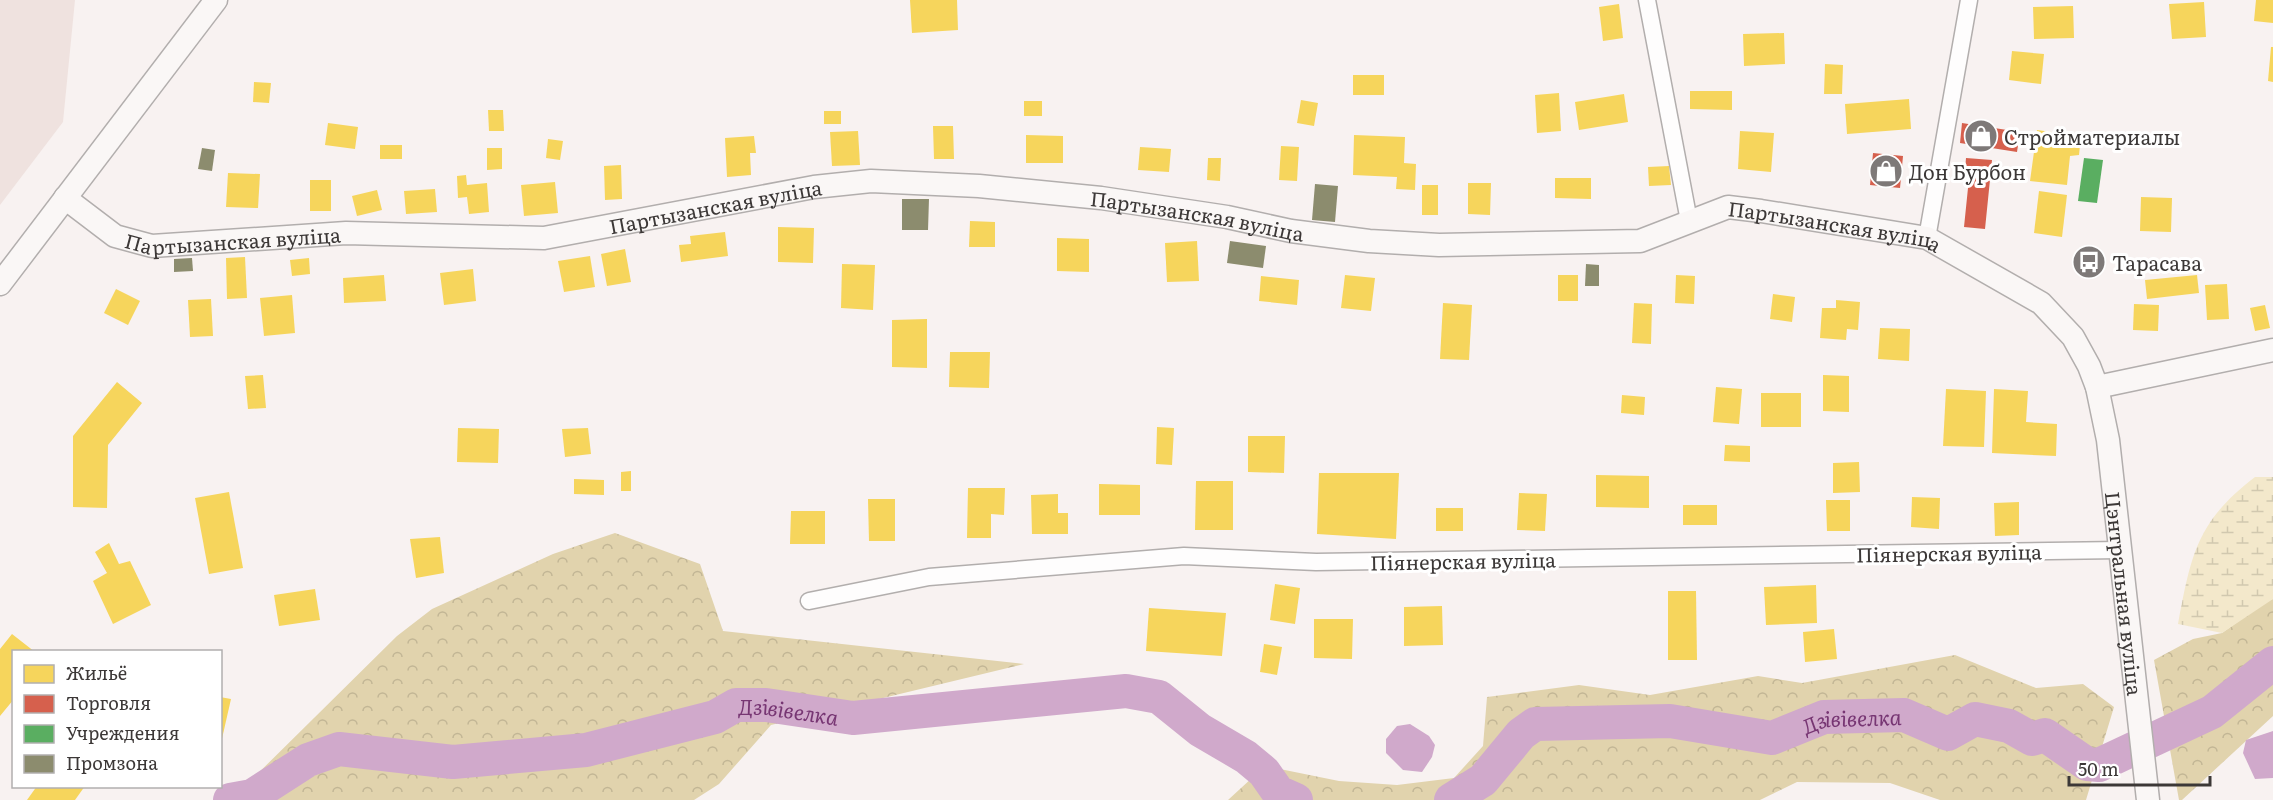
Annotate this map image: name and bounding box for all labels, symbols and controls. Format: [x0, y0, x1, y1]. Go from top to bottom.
shop icon: Стройматериалы [1963, 118, 1999, 154]
place label: Стройматериалы [2004, 121, 2180, 151]
shop icon: Дон Бурбон [1868, 153, 1904, 189]
place label: Дон Бурбон [1909, 156, 2026, 186]
street label: Партызанская вуліца [606, 171, 824, 240]
street label: Партызанская вуліца [1089, 182, 1306, 248]
street label: Партызанская вуліца [1726, 192, 1948, 259]
street label: Партызанская вуліца [122, 218, 342, 261]
bus stop icon: Тарасава [2071, 244, 2107, 280]
place label: Тарасава [2112, 247, 2202, 277]
street label: Цэнтральная вуліца [2099, 490, 2151, 697]
street label: Піянерская вуліца [1856, 535, 2042, 569]
street label: Піянерская вуліца [1370, 543, 1556, 577]
legend [12, 650, 222, 788]
text: Жильё [66, 659, 127, 686]
text: Торговля [66, 689, 151, 716]
water label: Дзівівелка [738, 690, 841, 731]
water label: Дзівівелка [1796, 700, 1902, 740]
text: Учреждения [66, 719, 179, 746]
text: Промзона [66, 749, 158, 776]
scale bar [2069, 749, 2210, 787]
text: 50 m [2078, 755, 2119, 782]

